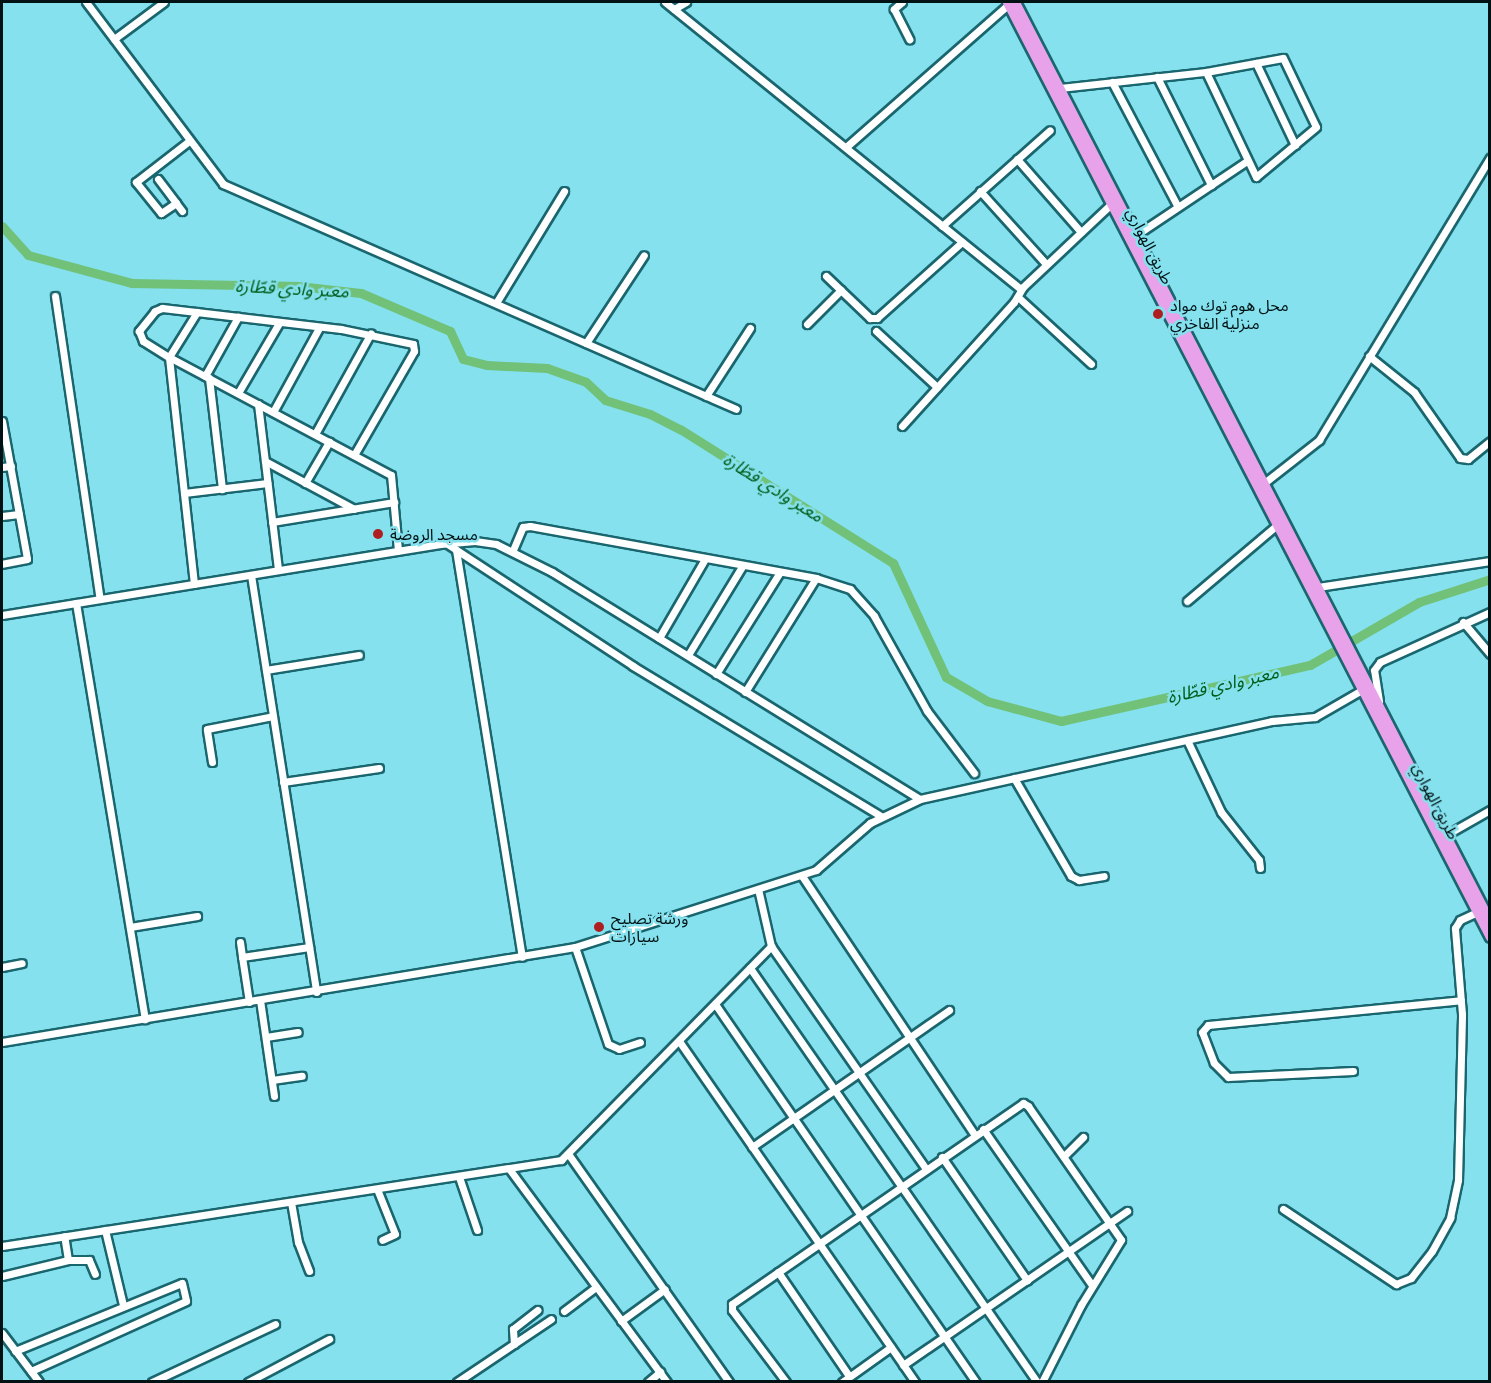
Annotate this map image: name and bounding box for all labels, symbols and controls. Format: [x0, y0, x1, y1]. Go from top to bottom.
street label: طريق الهواري [1123, 205, 1177, 287]
water label: معبر وادي قطّارة [235, 275, 349, 303]
place label: محل هوم توك مواد منزلية الفاخري [1170, 295, 1289, 333]
marker: محل هوم توك مواد منزلية الفاخري [1151, 307, 1165, 321]
water label: معبر وادي قطّارة [719, 449, 827, 527]
place label: مسجد الروضة [390, 524, 478, 544]
marker: مسجد الروضة [371, 527, 385, 541]
water label: معبر وادي قطّارة [1165, 662, 1281, 708]
street label: طريق الهواري [1409, 760, 1463, 842]
place label: ورشة تصليح سيارات [611, 908, 688, 946]
marker: ورشة تصليح سيارات [592, 920, 606, 934]

